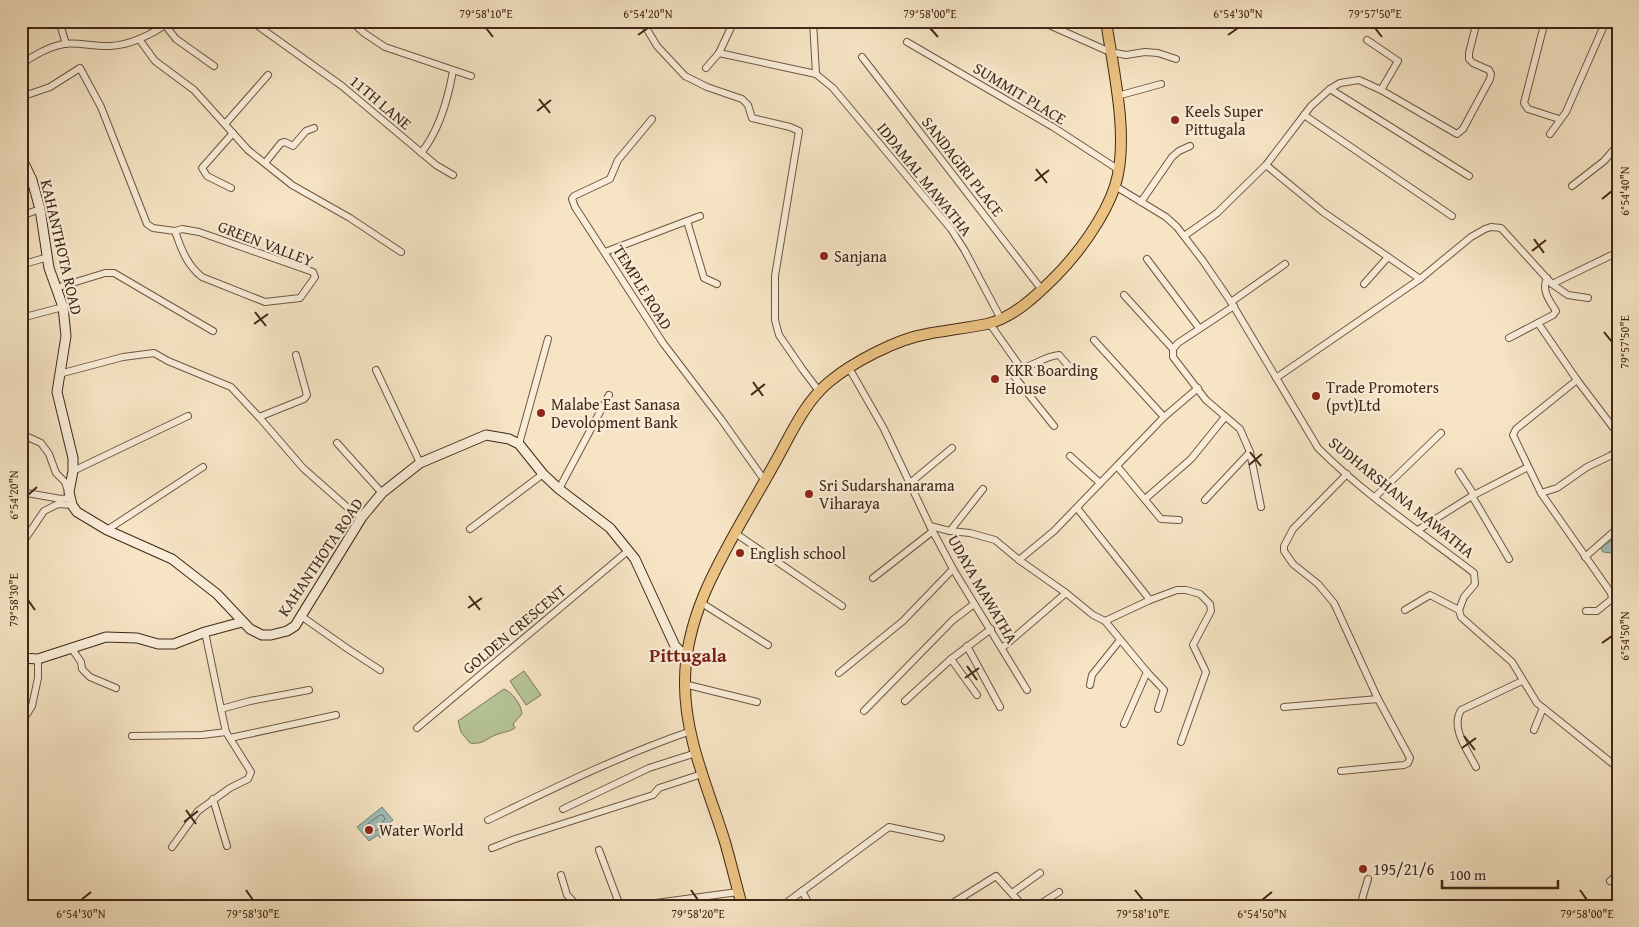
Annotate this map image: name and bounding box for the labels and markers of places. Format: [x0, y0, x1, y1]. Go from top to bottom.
place label: Keels Super Pittugala [1185, 99, 1263, 141]
marker: Keels Super Pittugala [1169, 114, 1181, 126]
place label: Sanjana [834, 244, 887, 268]
marker: Sanjana [818, 250, 830, 262]
place label: KKR Boarding House [1005, 358, 1098, 400]
marker: KKR Boarding House [989, 373, 1001, 385]
place label: Trade Promoters (pvt)Ltd [1326, 375, 1439, 417]
marker: Trade Promoters (pvt)Ltd [1310, 390, 1322, 402]
place label: Malabe East Sanasa Devolopment Bank [551, 392, 681, 434]
marker: Malabe East Sanasa Devolopment Bank [535, 407, 547, 419]
place label: Sri Sudarshanarama Viharaya [819, 473, 955, 515]
marker: Sri Sudarshanarama Viharaya [803, 488, 815, 500]
place label: English school [750, 541, 846, 565]
marker: English school [734, 547, 746, 559]
place label: Water World [379, 818, 464, 842]
marker: Water World [363, 824, 375, 836]
place label: 195/21/6 [1373, 857, 1435, 881]
marker: 195/21/6 [1357, 863, 1369, 875]

